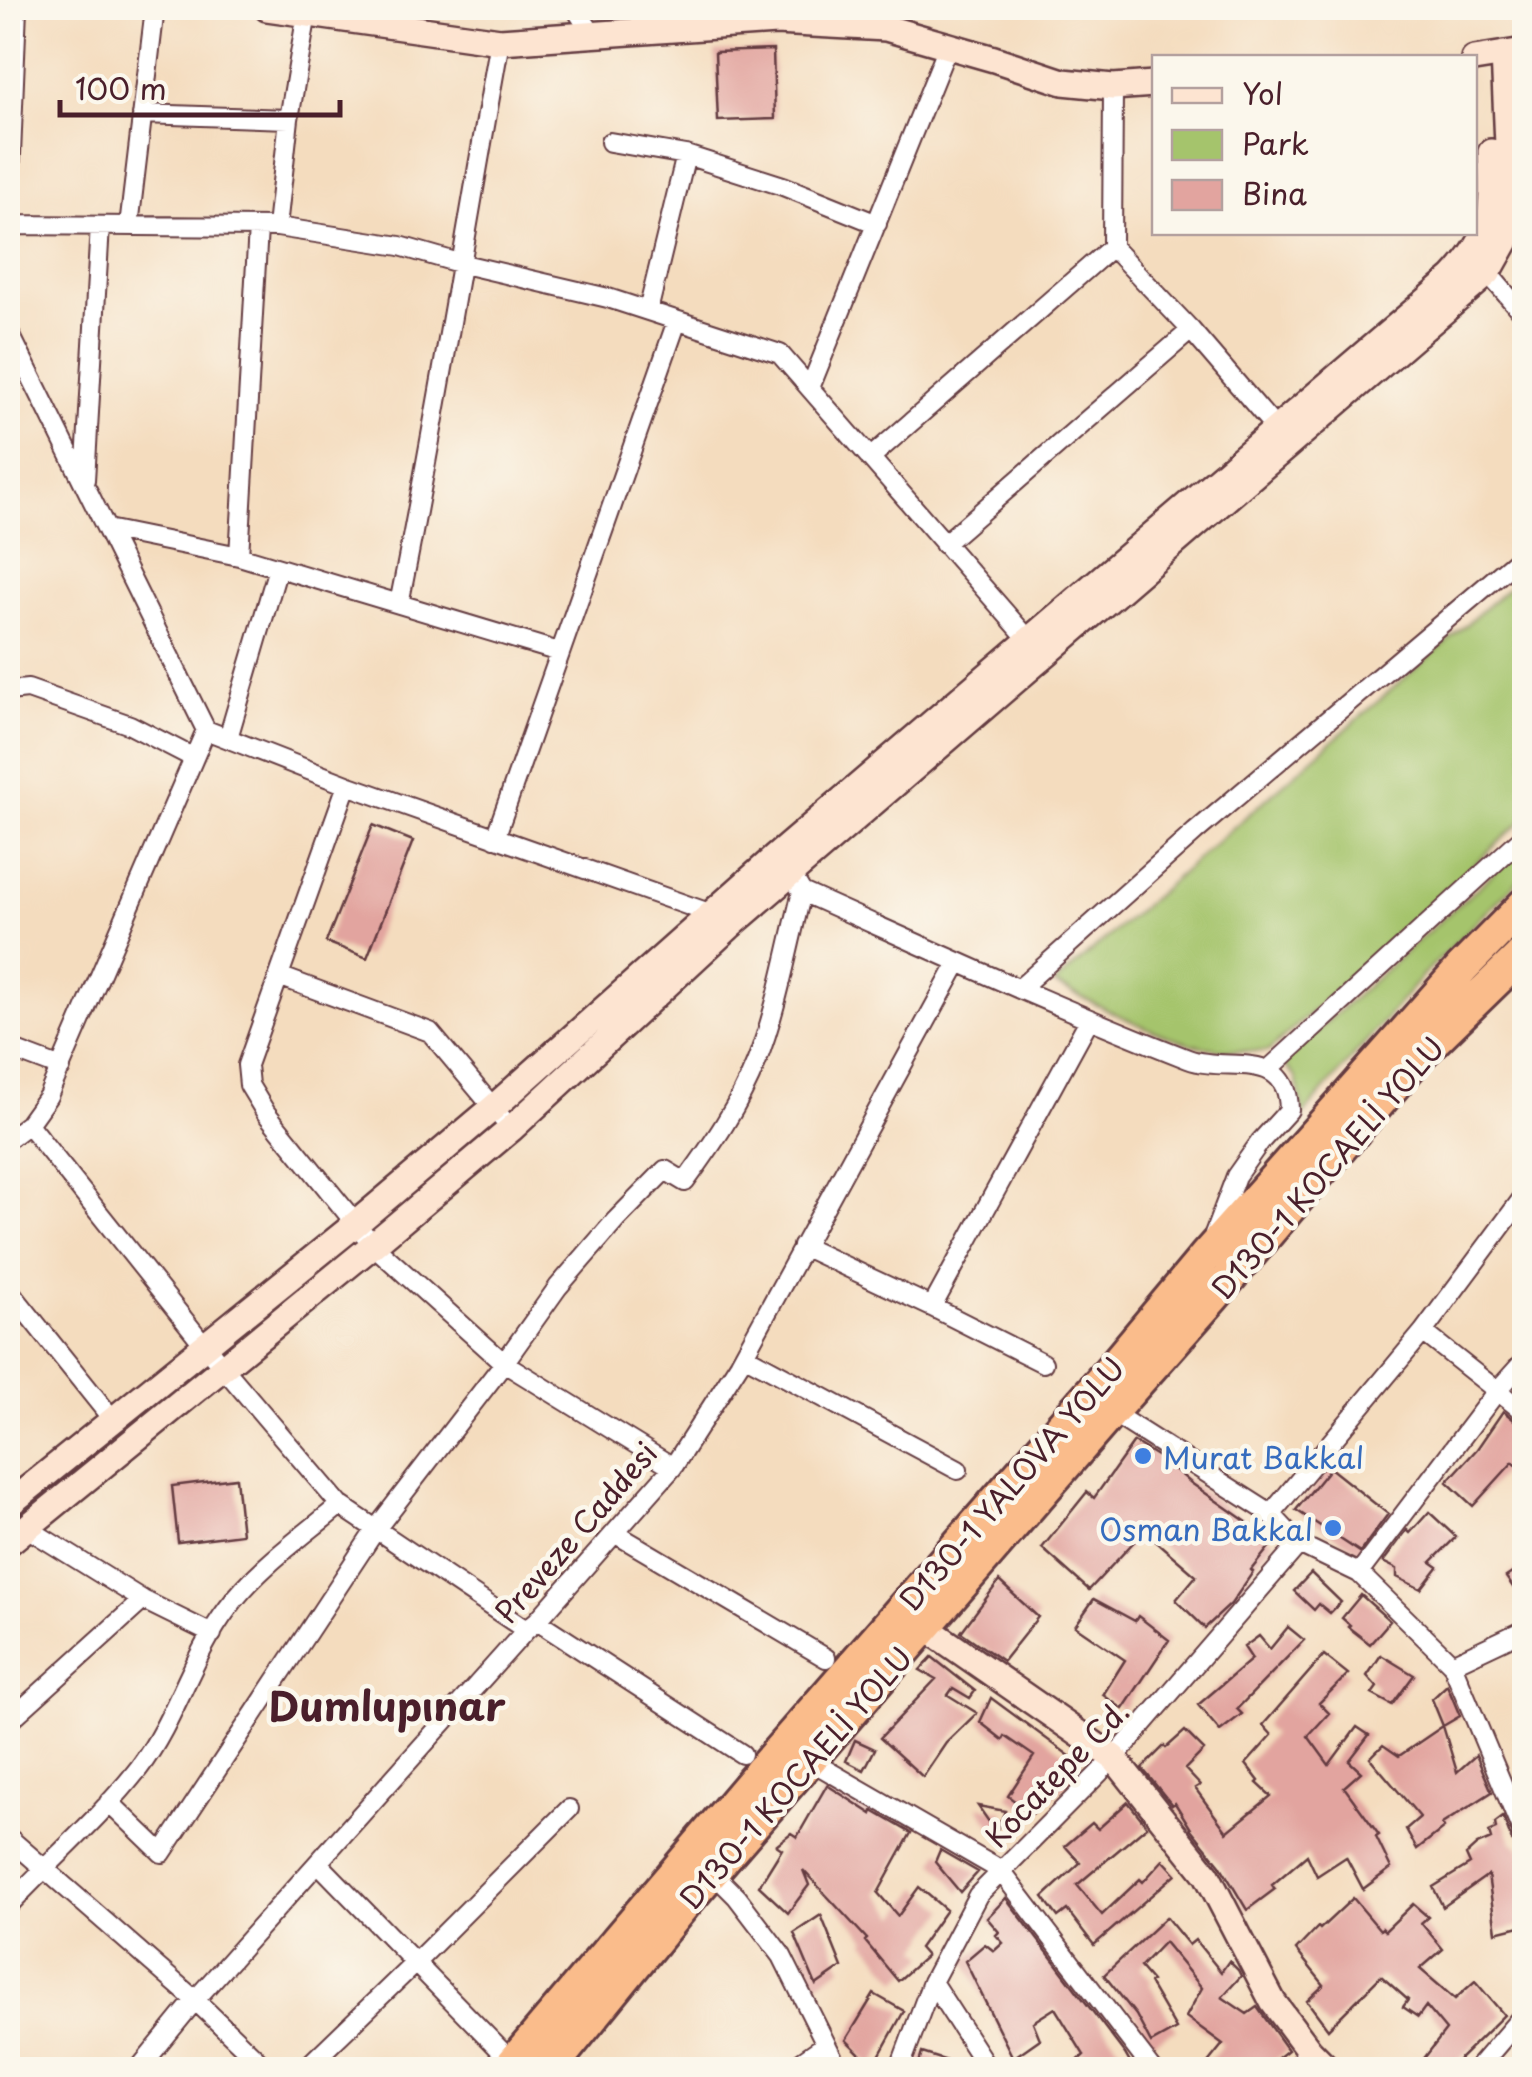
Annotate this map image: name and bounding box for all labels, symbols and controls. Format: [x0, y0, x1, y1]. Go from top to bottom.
scale bar [60, 55, 340, 117]
legend [1152, 55, 1477, 235]
text: 100 m [75, 65, 167, 110]
text: Yol [1242, 70, 1283, 115]
text: Park [1242, 120, 1309, 165]
text: Bina [1242, 170, 1307, 215]
street label: D130-1 KOCAELİ YOLU [1200, 1026, 1454, 1308]
street label: D130-1 YALOVA YOLU [888, 1346, 1134, 1620]
street label: Preveze Caddesi [483, 1431, 667, 1633]
place label: Murat Bakkal [1163, 1434, 1364, 1479]
marker: Murat Bakkal [1132, 1445, 1154, 1467]
place label: Osman Bakkal [1099, 1506, 1313, 1551]
marker: Osman Bakkal [1322, 1517, 1344, 1539]
street label: D130-1 KOCAELİ YOLU [668, 1636, 922, 1918]
district label: Dumlupınar [268, 1674, 506, 1735]
street label: Kocatepe Cd. [974, 1689, 1138, 1857]

